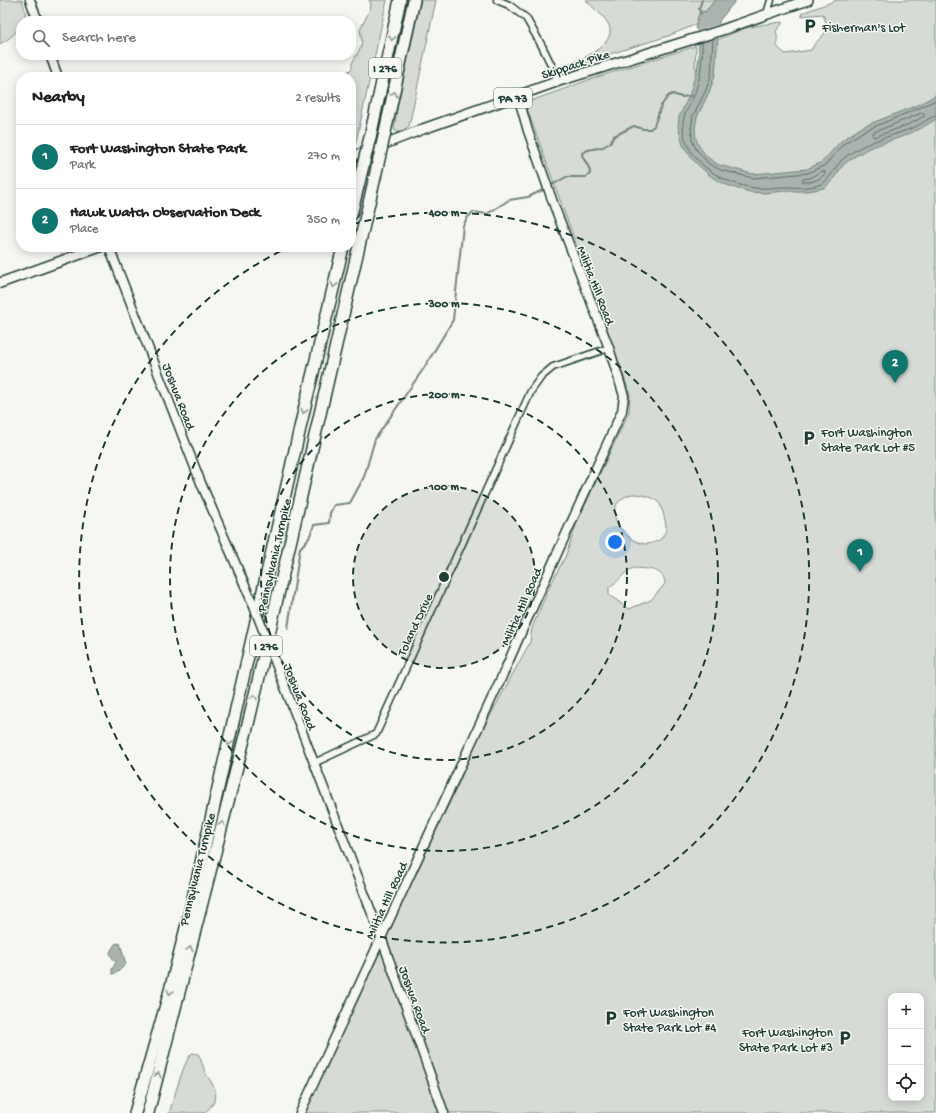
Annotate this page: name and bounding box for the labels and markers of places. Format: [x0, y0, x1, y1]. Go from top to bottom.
parking icon: Fisherman's Lot [801, 17, 819, 35]
place label: Fisherman's Lot [821, 21, 907, 36]
pin: 2 [882, 350, 908, 383]
place label: Fort Washington State Park Lot #5 [820, 426, 915, 456]
parking icon: Fort Washington State Park Lot #5 [800, 429, 818, 447]
pin: 1 [847, 539, 873, 572]
centre of rings [437, 570, 451, 584]
place label: Fort Washington State Park Lot #4 [622, 1006, 716, 1036]
parking icon: Fort Washington State Park Lot #4 [602, 1009, 620, 1027]
place label: Fort Washington State Park Lot #3 [739, 1026, 834, 1056]
parking icon: Fort Washington State Park Lot #3 [836, 1029, 854, 1047]

